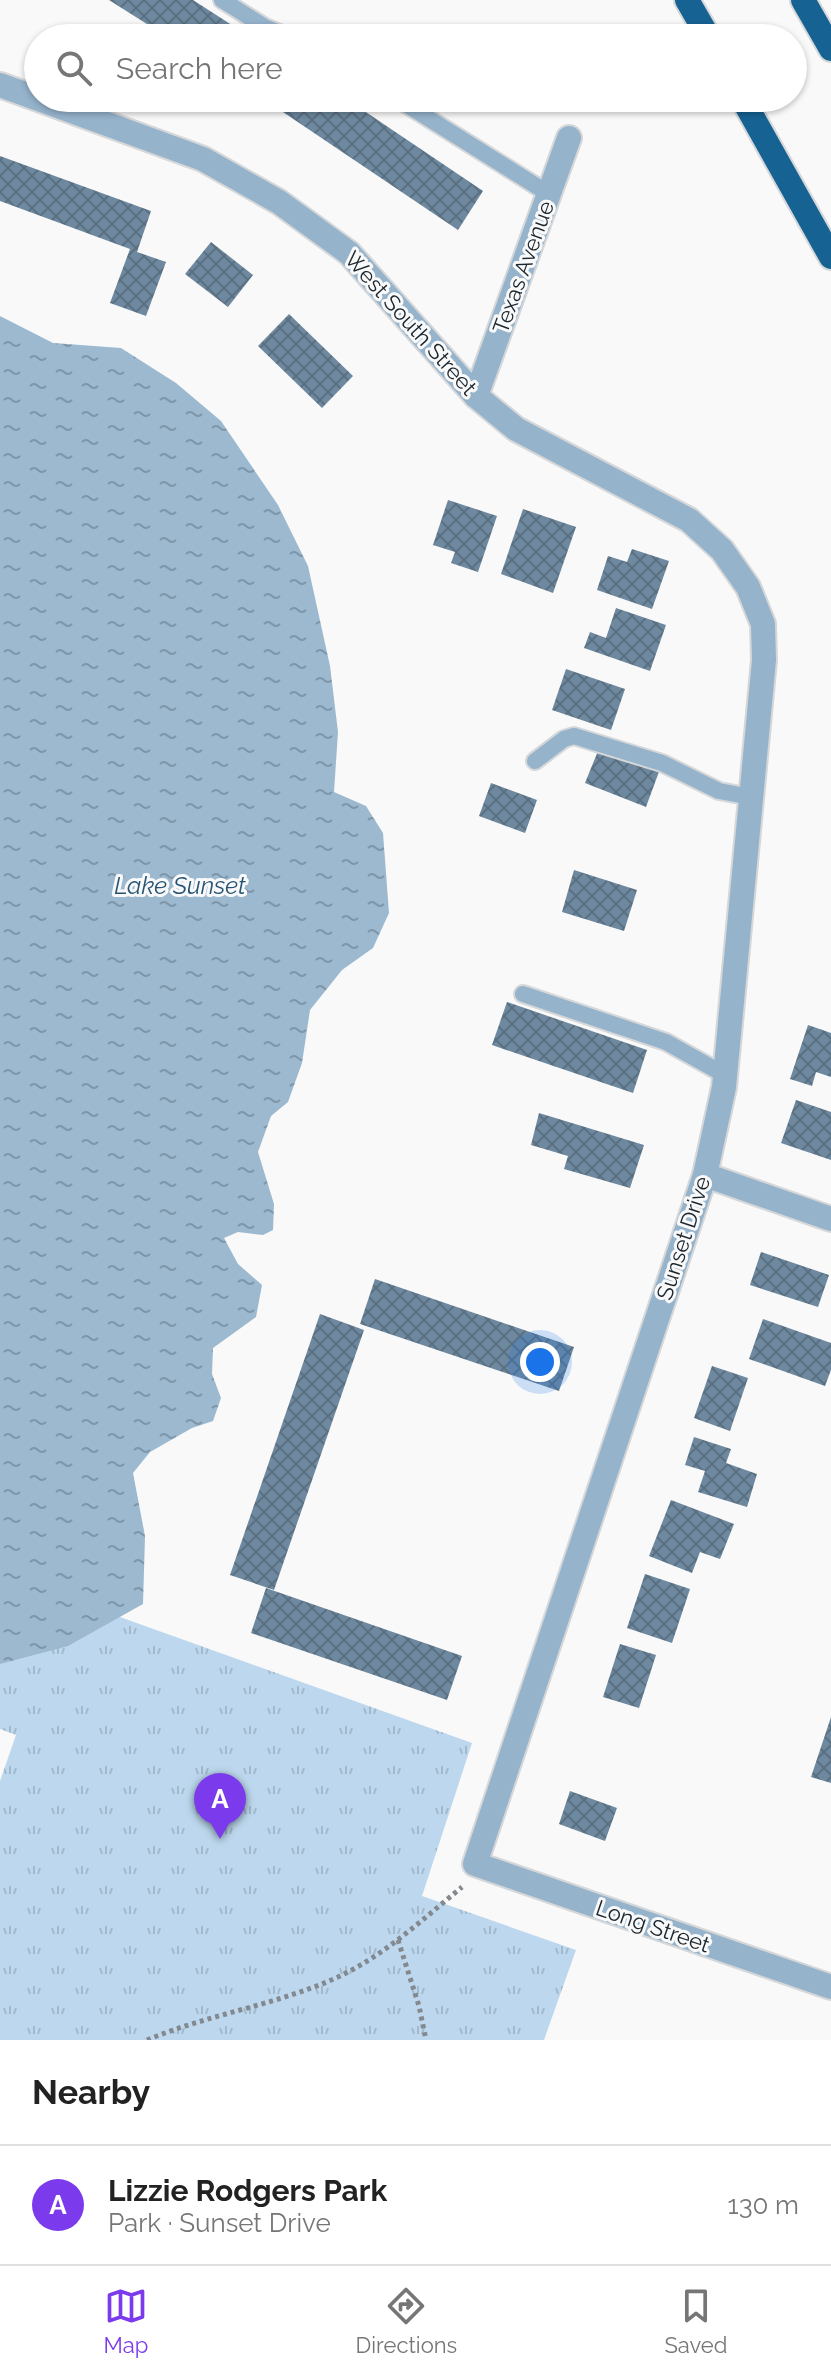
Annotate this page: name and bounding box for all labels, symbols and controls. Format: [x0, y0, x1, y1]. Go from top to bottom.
search box [24, 24, 807, 112]
icon: search [52, 46, 96, 90]
text: Search here [116, 51, 283, 86]
street label: Texas Avenue [487, 197, 559, 337]
street label: West South Street [340, 246, 483, 401]
water label: Lake Sunset [114, 871, 246, 900]
street label: Sunset Drive [651, 1173, 715, 1303]
your location [520, 1342, 560, 1382]
pin: A [194, 1773, 246, 1839]
street label: Long Street [593, 1894, 714, 1958]
text: Nearby [32, 2072, 150, 2112]
text: Lizzie Rodgers Park [108, 2173, 387, 2208]
text: A [49, 2190, 67, 2220]
text: 130 m [728, 2190, 799, 2220]
text: Park · Sunset Drive [108, 2208, 331, 2238]
tab: Map [104, 2284, 148, 2358]
tab: Directions [356, 2284, 457, 2358]
tab: Saved [664, 2284, 727, 2358]

